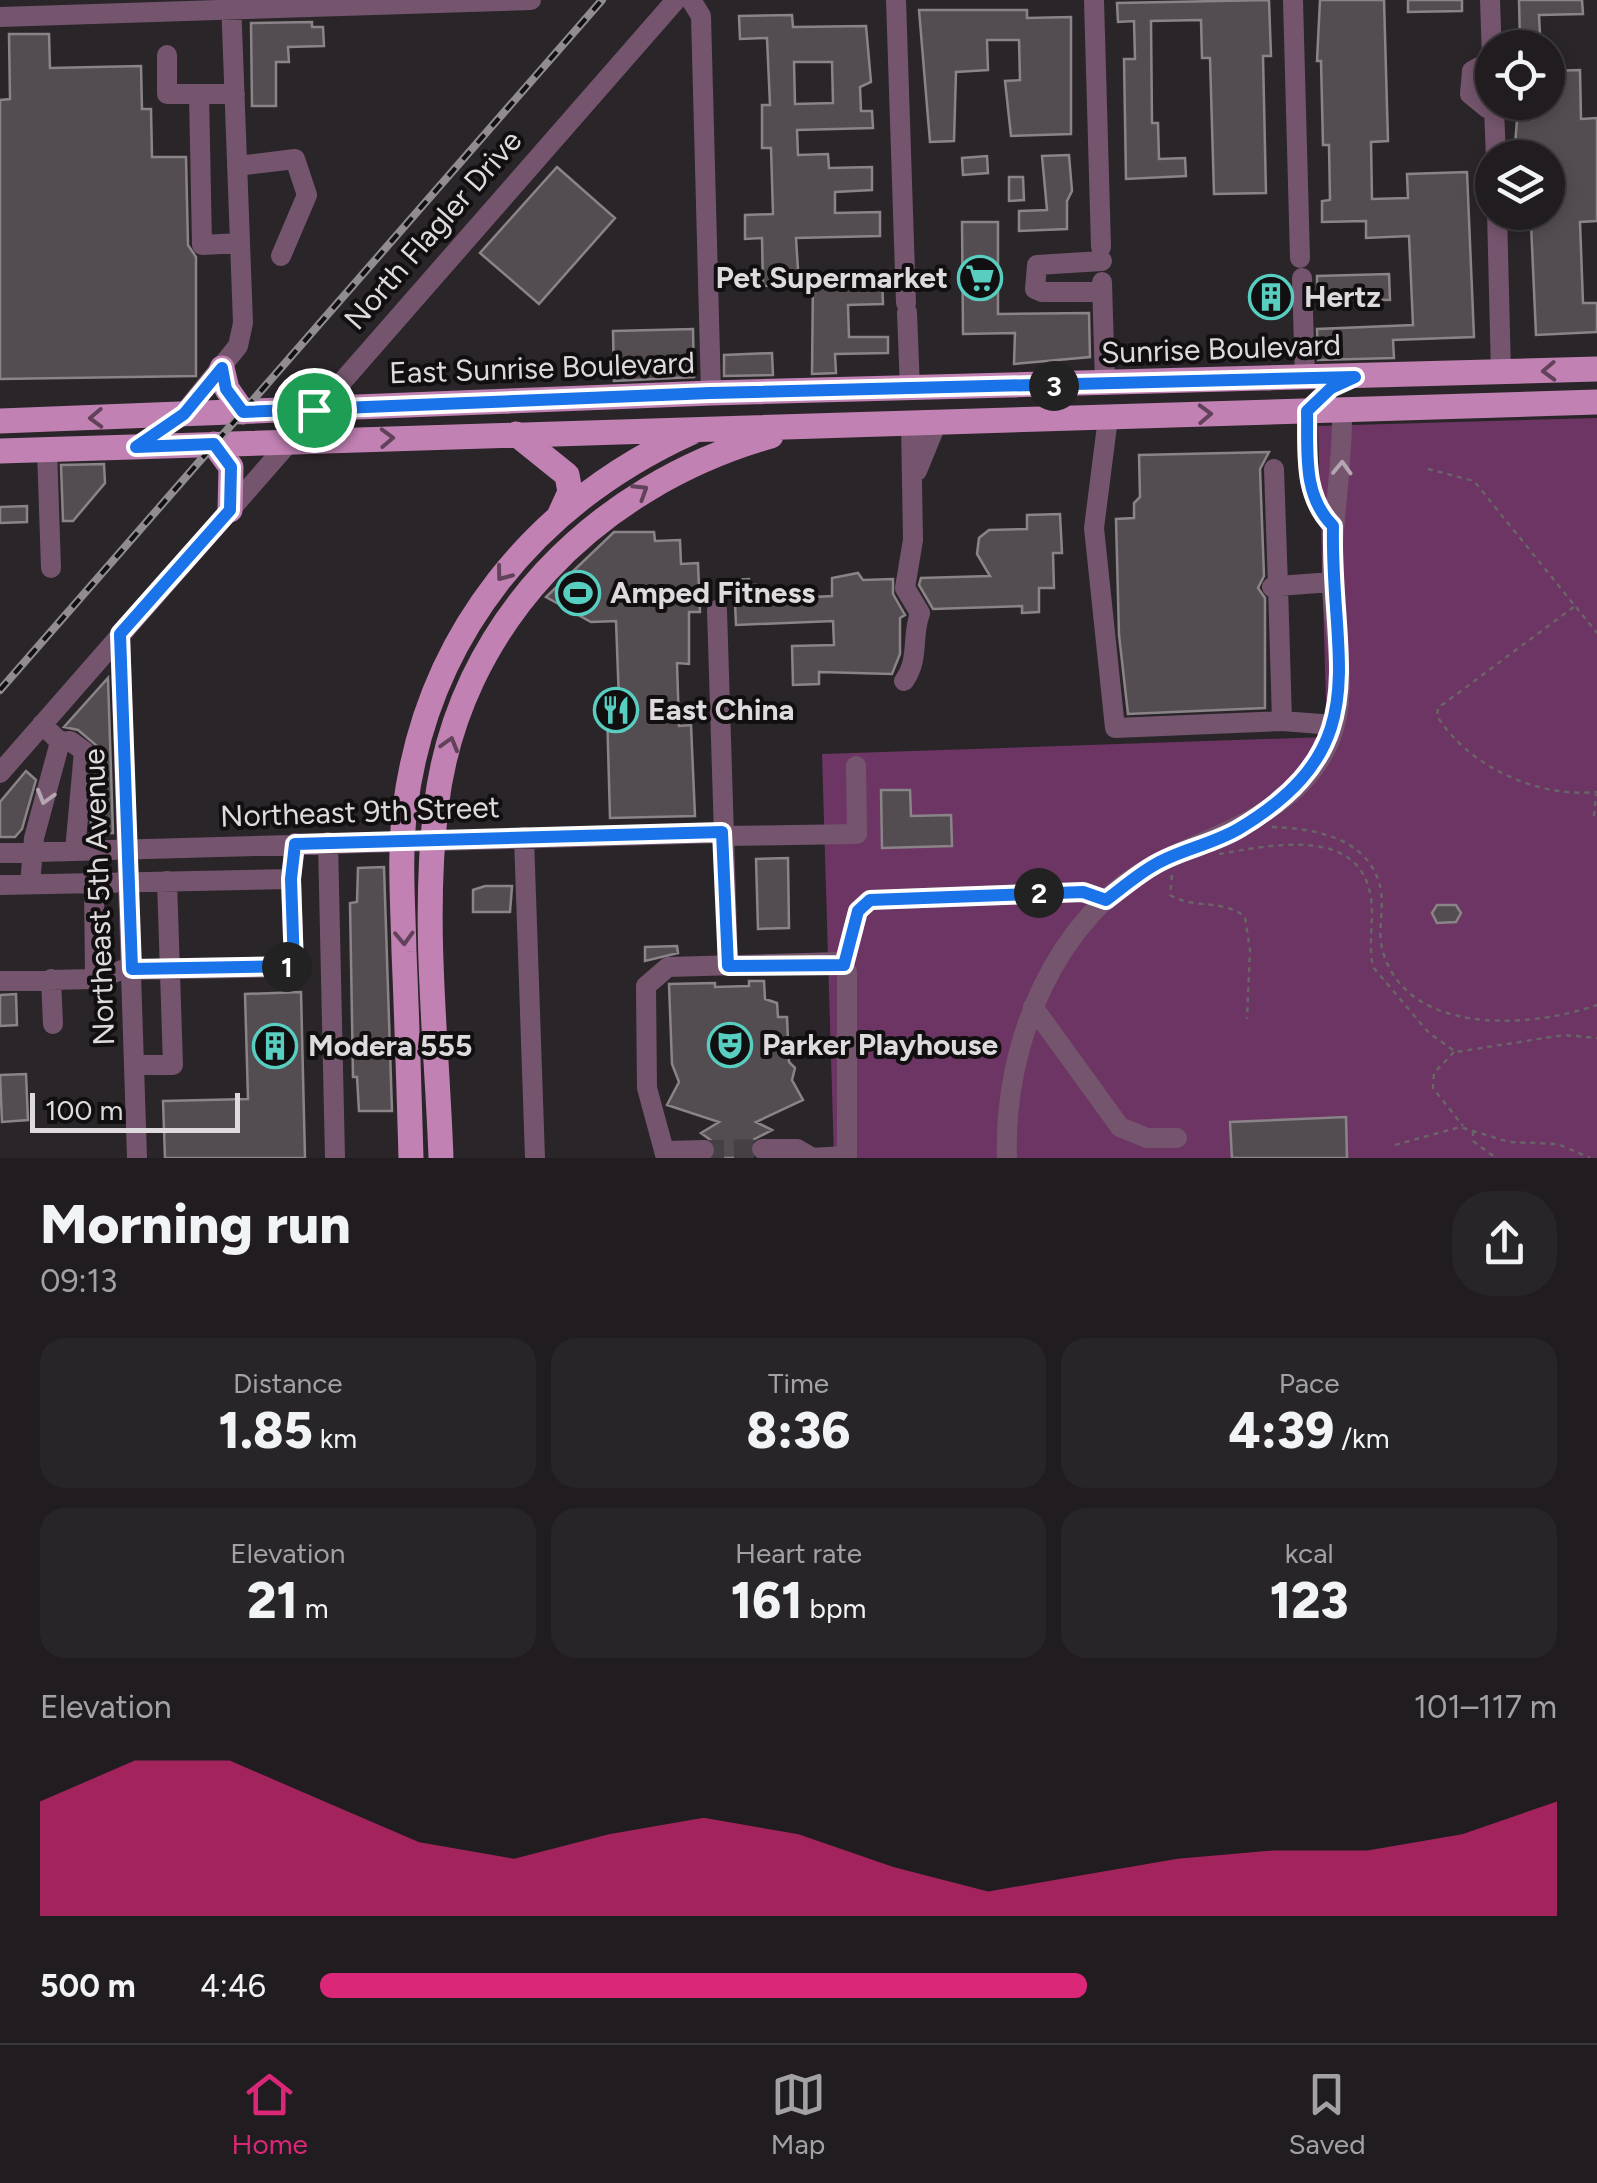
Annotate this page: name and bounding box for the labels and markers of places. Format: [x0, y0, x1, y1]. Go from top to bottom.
supermarket icon: Pet Supermarket [957, 255, 1003, 301]
place label: Pet Supermarket [716, 259, 948, 296]
building icon: Hertz [1248, 274, 1294, 320]
place label: Hertz [1304, 278, 1381, 315]
pin: 3 [1029, 361, 1079, 411]
pin [272, 368, 357, 453]
sports icon: Amped Fitness [555, 570, 601, 616]
place label: Amped Fitness [610, 574, 815, 611]
restaurant icon: East China [593, 687, 639, 733]
place label: East China [648, 691, 795, 728]
pin: 2 [1014, 868, 1064, 918]
pin: 1 [262, 942, 312, 992]
theatre icon: Parker Playhouse [707, 1022, 753, 1068]
building icon: Modera 555 [252, 1023, 298, 1069]
place label: Parker Playhouse [762, 1026, 999, 1063]
place label: Modera 555 [308, 1027, 472, 1064]

